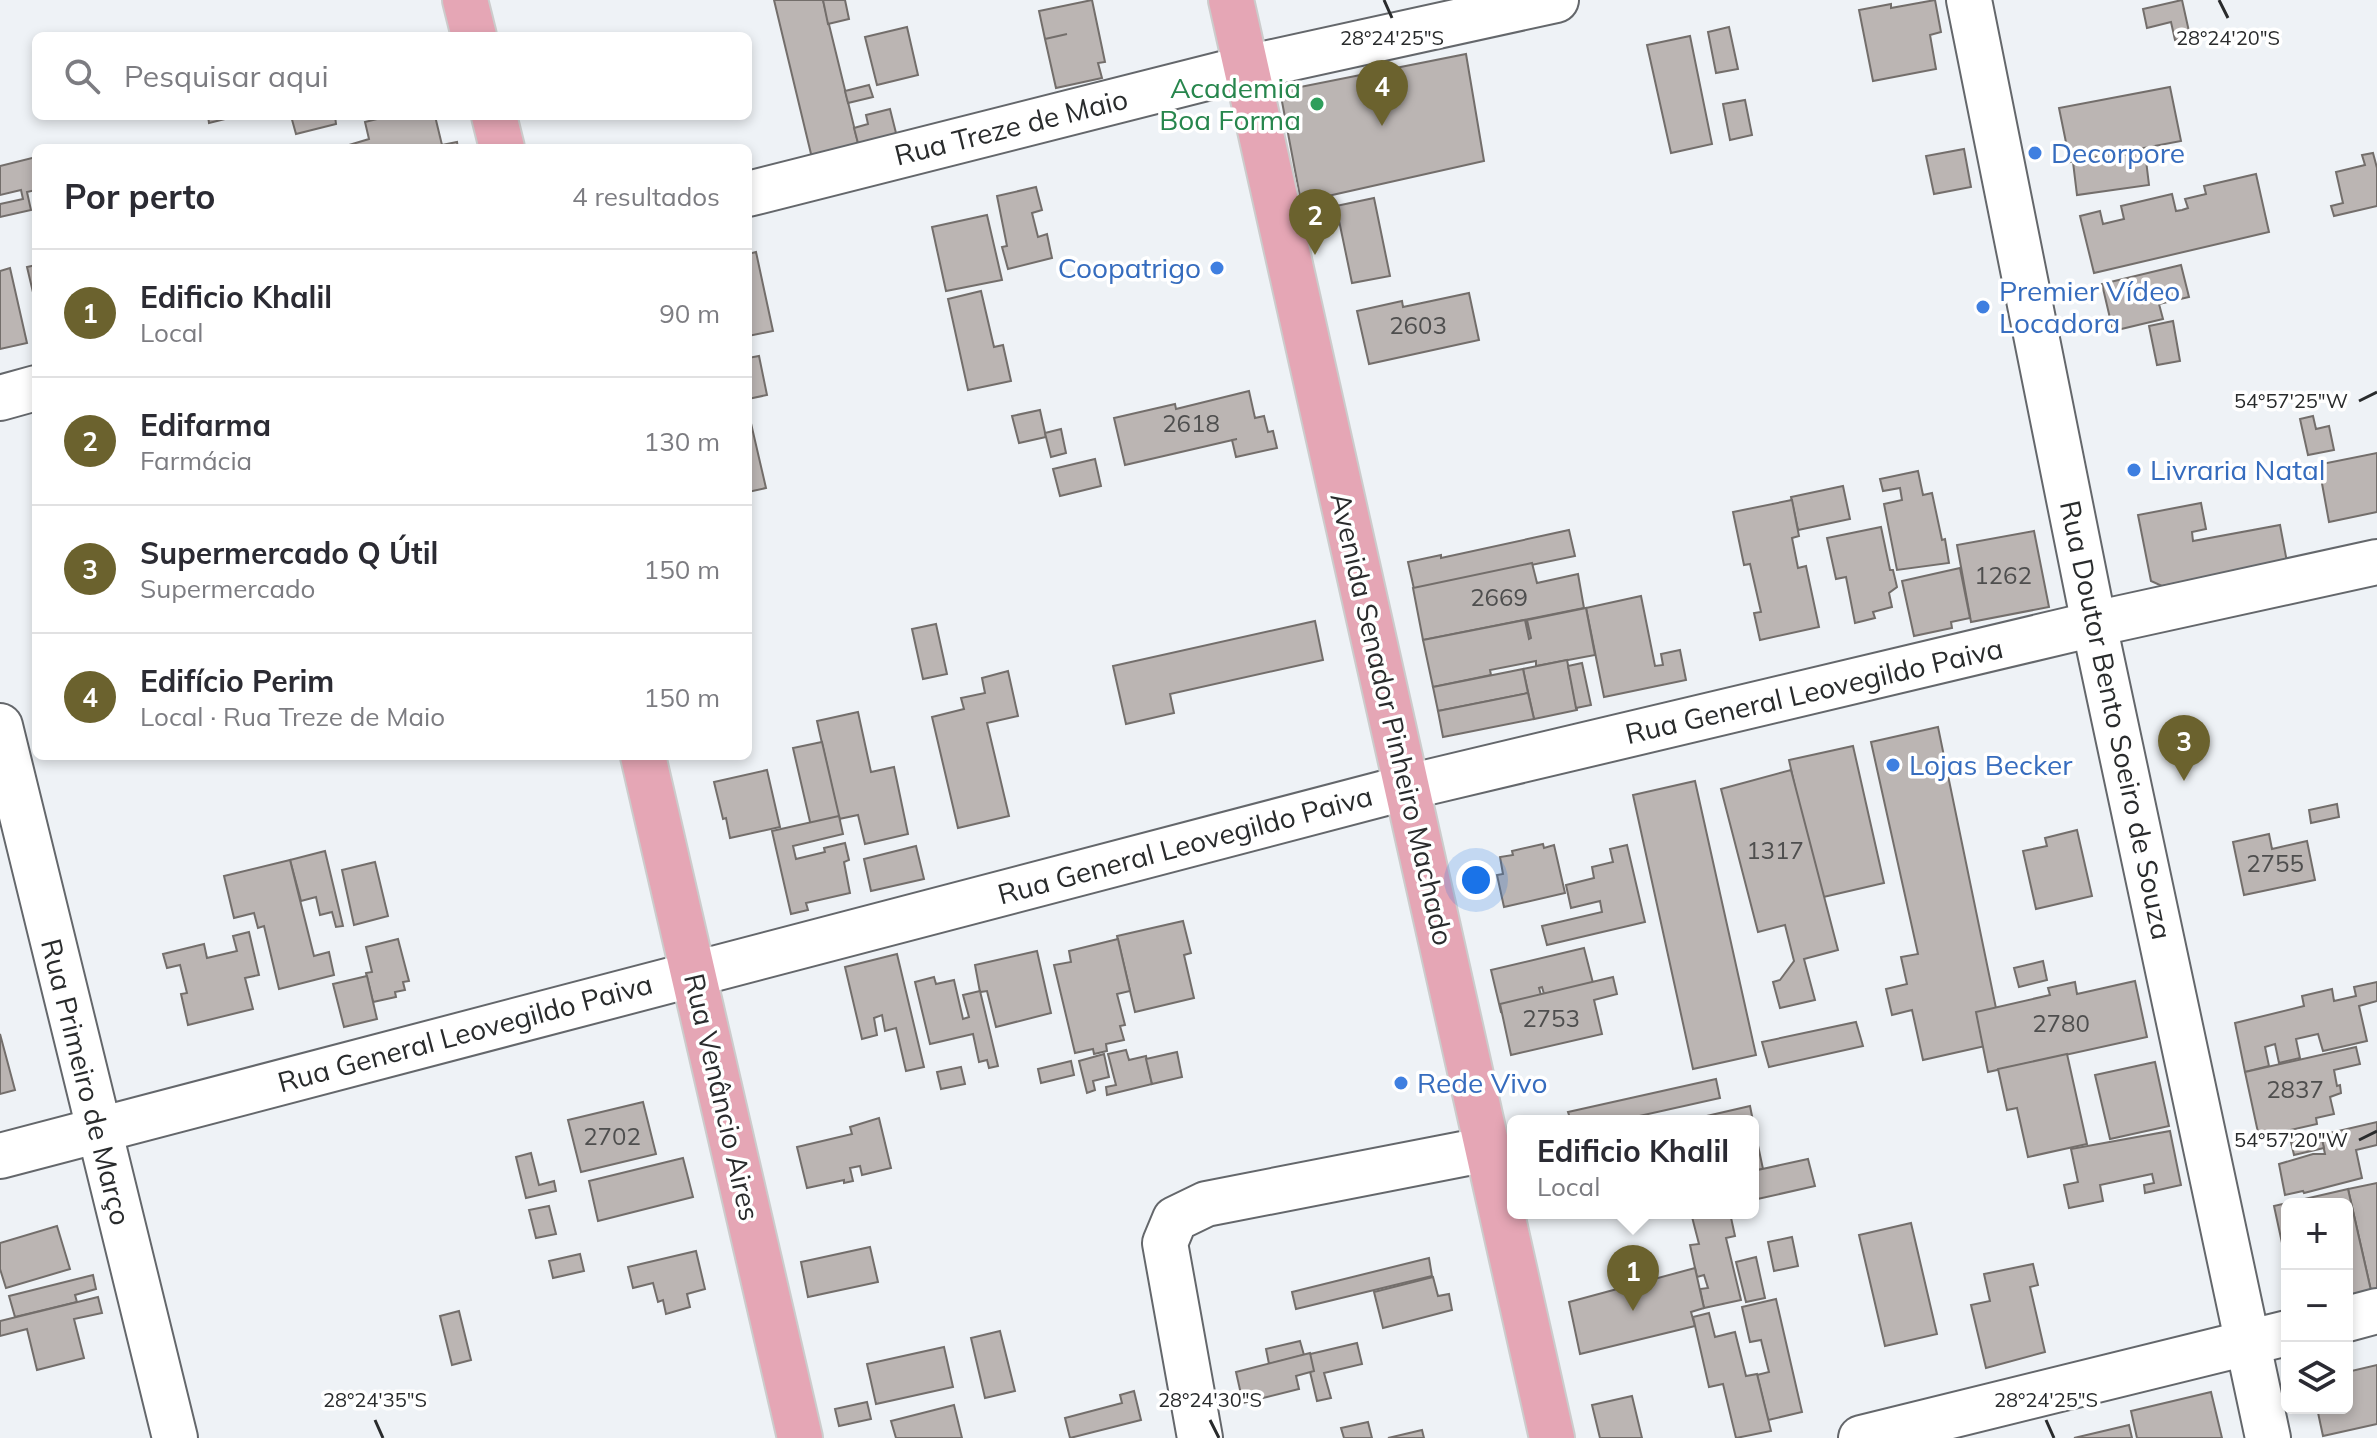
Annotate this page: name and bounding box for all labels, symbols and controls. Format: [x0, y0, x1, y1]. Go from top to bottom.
text: 28°24'25"S [1340, 25, 1444, 50]
text: 28°24'20"S [2176, 25, 2280, 50]
search box [32, 32, 752, 120]
icon: search [60, 54, 104, 98]
text: Pesquisar aqui [124, 57, 329, 95]
pin: 4 [1356, 60, 1408, 126]
place label: Academia Boa Forma [1159, 70, 1301, 137]
street label: Rua Treze de Maio [891, 81, 1131, 172]
marker: Academia Boa Forma [1308, 95, 1326, 113]
place label: Decorpore [2051, 135, 2185, 170]
marker: Decorpore [2026, 144, 2044, 162]
text: Por perto [64, 175, 215, 218]
text: 4 resultados [572, 180, 720, 213]
pin: 2 [1289, 189, 1341, 255]
place label: Coopatrigo [1058, 250, 1201, 285]
marker: Coopatrigo [1208, 259, 1226, 277]
place label: Premier Vídeo Locadora [1999, 273, 2180, 340]
text: Edificio Khalil [140, 278, 332, 316]
text: 1 [82, 297, 98, 330]
text: 90 m [659, 297, 720, 330]
marker: Premier Vídeo Locadora [1974, 298, 1992, 316]
house number: 2603 [1389, 310, 1447, 340]
text: Local [140, 316, 203, 349]
text: 54°57'25"W [2234, 388, 2348, 413]
text: Edifarma [140, 406, 271, 444]
house number: 2618 [1162, 408, 1220, 438]
text: 2 [82, 425, 98, 458]
text: 130 m [644, 425, 720, 458]
text: Farmácia [140, 444, 252, 477]
place label: Livraria Natal [2150, 452, 2326, 487]
marker: Livraria Natal [2125, 461, 2143, 479]
street label: Avenida Senador Pinheiro Machado [1323, 489, 1462, 949]
street label: Rua Doutor Bento Soeiro de Souza [2053, 497, 2180, 943]
text: Supermercado Q Útil [140, 534, 438, 572]
text: 3 [82, 553, 98, 586]
text: 150 m [644, 553, 720, 586]
house number: 1262 [1974, 560, 2032, 590]
text: Supermercado [140, 572, 315, 605]
house number: 2669 [1470, 582, 1528, 612]
street label: Rua General Leovegildo Paiva [1622, 630, 2006, 751]
text: Edifício Perim [140, 662, 334, 700]
text: 4 [82, 681, 98, 714]
text: 150 m [644, 681, 720, 714]
text: Local · Rua Treze de Maio [140, 700, 445, 733]
pin: 3 [2158, 715, 2210, 781]
place label: Lojas Becker [1909, 747, 2073, 782]
marker: Lojas Becker [1884, 756, 1902, 774]
street label: Rua General Leovegildo Paiva [994, 778, 1376, 911]
house number: 1317 [1746, 835, 1804, 865]
house number: 2755 [2246, 848, 2304, 878]
your location [1456, 860, 1496, 900]
street label: Rua Primeiro de Março [34, 935, 139, 1229]
street label: Rua General Leovegildo Paiva [274, 966, 656, 1099]
street label: Rua Venâncio Aires [677, 970, 768, 1224]
house number: 2753 [1522, 1003, 1580, 1033]
house number: 2780 [2032, 1008, 2090, 1038]
place label: Rede Vivo [1417, 1065, 1548, 1100]
marker: Rede Vivo [1392, 1074, 1410, 1092]
house number: 2837 [2266, 1074, 2324, 1104]
popup [1507, 1115, 1759, 1219]
house number: 2702 [583, 1121, 641, 1151]
text: 54°57'20"W [2234, 1127, 2348, 1152]
text: Edificio Khalil [1537, 1132, 1729, 1170]
text: Local [1537, 1170, 1600, 1203]
map controls [2281, 1198, 2353, 1414]
button: + [2281, 1198, 2353, 1270]
pin: 1 [1607, 1245, 1659, 1311]
button: − [2281, 1270, 2353, 1342]
button: layers [2281, 1342, 2353, 1414]
text: 28°24'35"S [323, 1387, 427, 1412]
text: 28°24'30"S [1158, 1387, 1262, 1412]
text: 28°24'25"S [1994, 1387, 2098, 1412]

